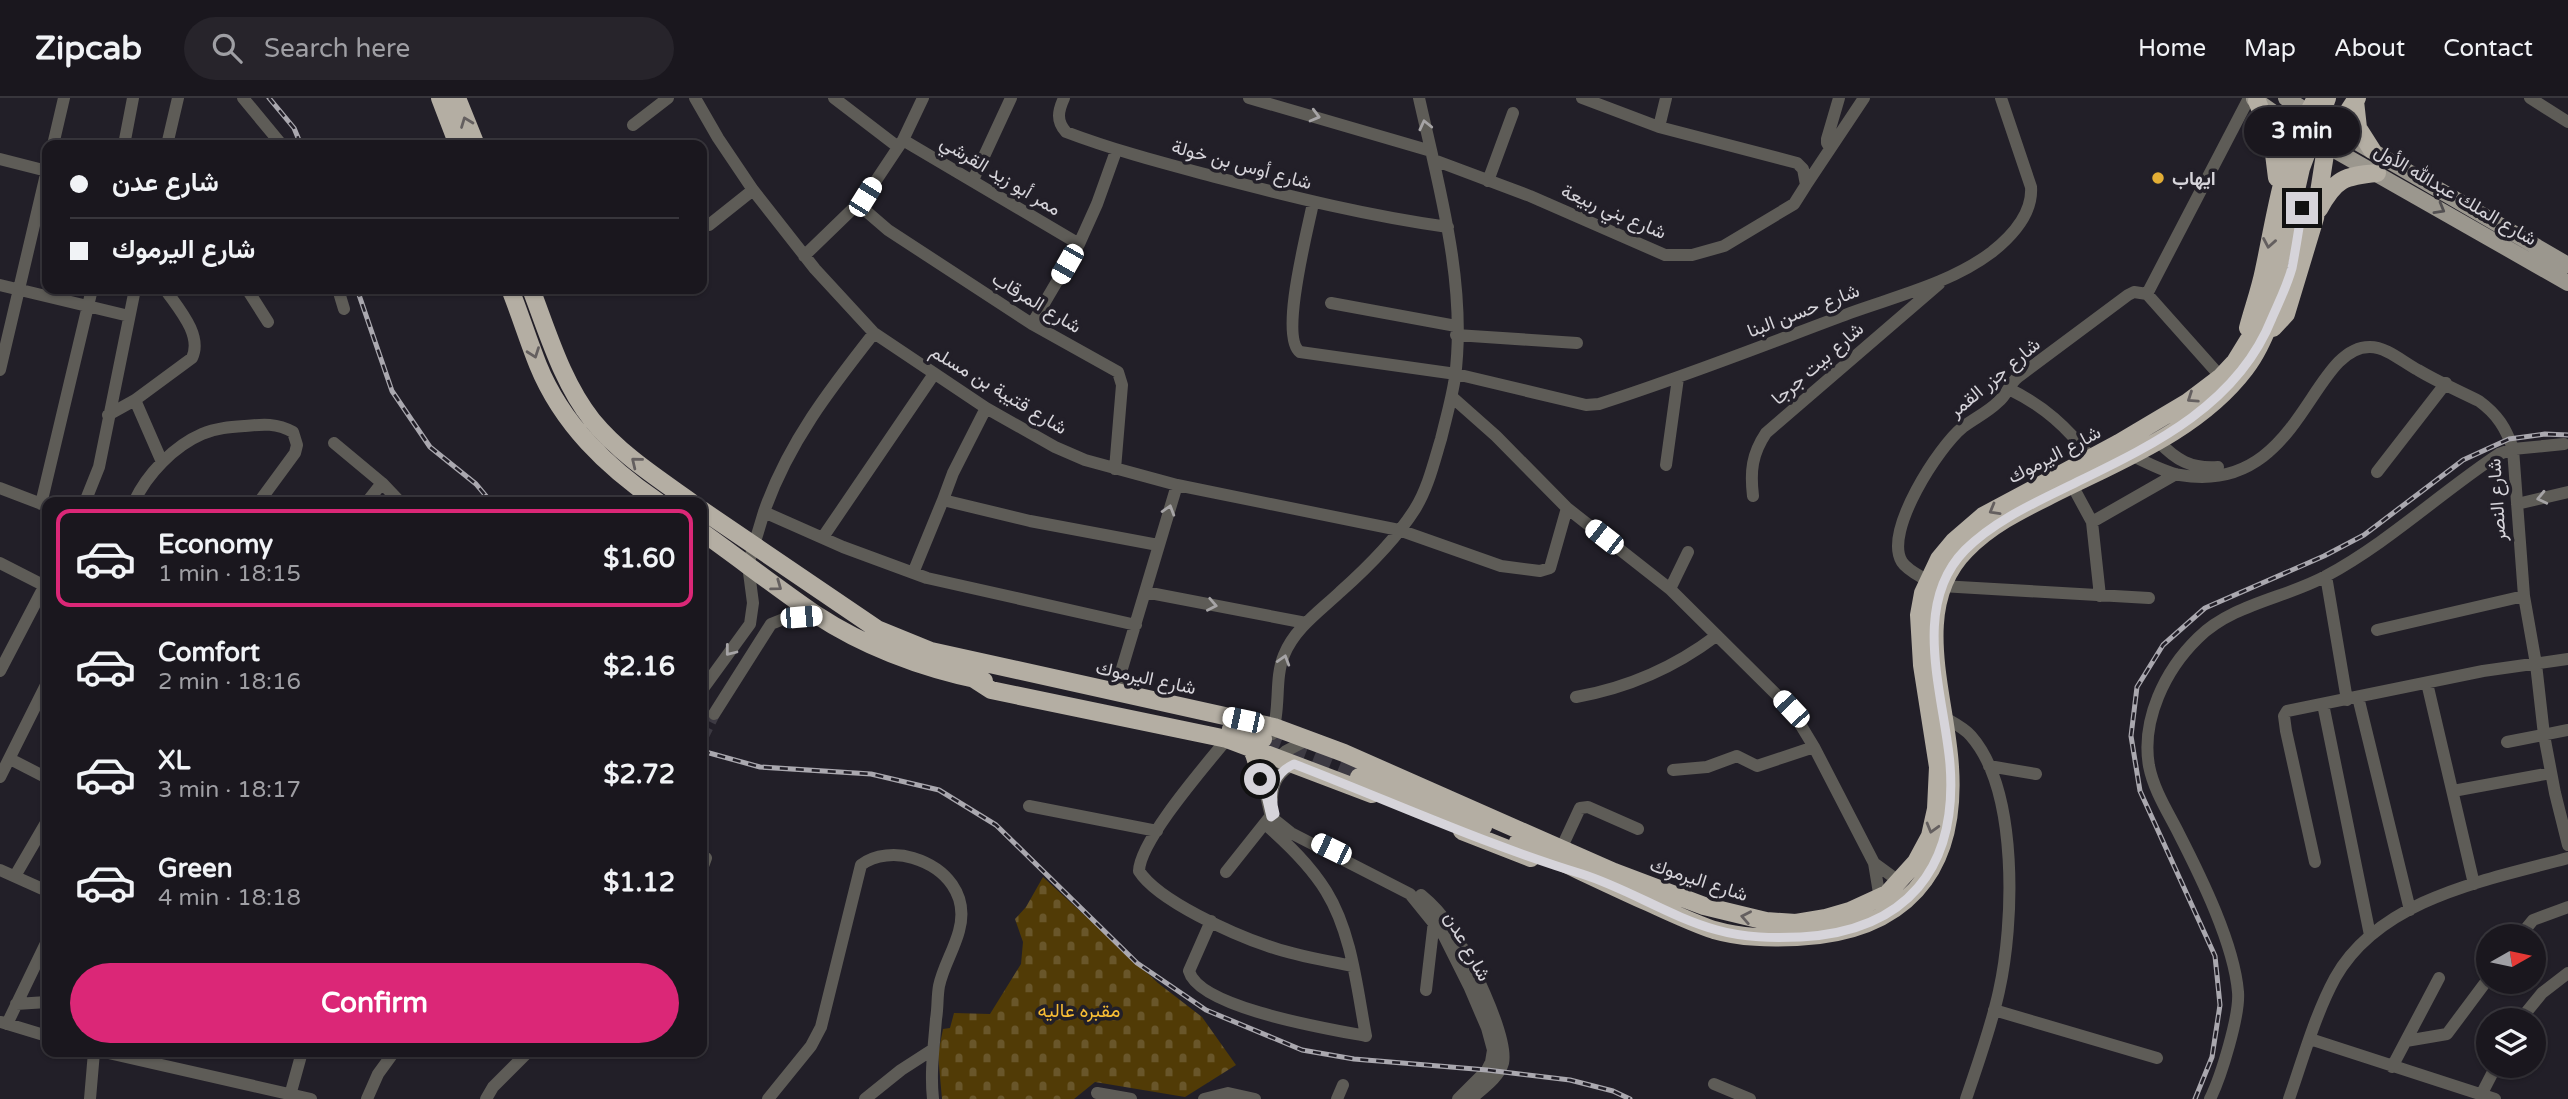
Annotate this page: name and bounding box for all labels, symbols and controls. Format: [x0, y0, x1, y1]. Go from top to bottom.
search box [184, 17, 674, 80]
text: Zipcab [35, 29, 142, 68]
icon: search [208, 29, 246, 67]
text: Search here [264, 33, 410, 64]
text: Home [2138, 34, 2206, 63]
text: Map [2244, 34, 2296, 63]
text: About [2334, 34, 2405, 63]
text: Contact [2443, 34, 2533, 63]
callout: 3 min [2244, 106, 2360, 155]
one-way arrow [1309, 108, 1321, 123]
one-way arrow [461, 116, 475, 128]
text: 3 min [2271, 117, 2333, 145]
one-way arrow [1419, 119, 1434, 131]
street label: ممر أبو زيد القرشي [934, 131, 1065, 224]
street label: شارع أوس بن خولة [1169, 136, 1314, 195]
street label: شارع الملك عبدالله الأول [2370, 139, 2540, 251]
text: شارع عدن [112, 167, 219, 198]
place label: ايهاب [2172, 168, 2216, 190]
marker: ايهاب [2150, 170, 2166, 186]
car [845, 174, 886, 220]
street label: شارع بني ربيعة [1556, 180, 1669, 248]
route end [2286, 192, 2318, 224]
one-way arrow [2433, 201, 2446, 214]
text: شارع اليرموك [112, 234, 255, 265]
one-way arrow [2262, 237, 2277, 249]
car [1048, 241, 1087, 287]
street label: شارع المرقاب [987, 268, 1085, 339]
street label: شارع حسن البنا [1744, 279, 1863, 343]
street label: شارع بيت جرجا [1767, 318, 1869, 410]
street label: شارع جزر القمر [1944, 333, 2045, 424]
street label: شارع قتيبة بن مسلم [926, 340, 1071, 440]
one-way arrow [526, 346, 540, 358]
one-way arrow [2187, 390, 2200, 402]
street label: شارع اليرموك [2004, 421, 2105, 489]
one-way arrow [631, 458, 644, 470]
street label: شارع النصر [2483, 458, 2512, 543]
one-way arrow [2536, 489, 2548, 504]
one-way arrow [1989, 502, 2002, 515]
one-way arrow [1161, 504, 1176, 516]
car [1581, 516, 1628, 558]
icon: car [74, 527, 137, 590]
text: Economy [158, 529, 273, 560]
text: $1.60 [603, 543, 675, 574]
text: 1 min · 18:15 [158, 560, 301, 588]
one-way arrow [769, 578, 782, 590]
one-way arrow [1206, 596, 1218, 611]
car [780, 605, 823, 629]
icon: car [74, 635, 137, 698]
text: Comfort [158, 637, 260, 668]
one-way arrow [726, 642, 738, 655]
text: $2.16 [603, 651, 675, 682]
one-way arrow [1276, 654, 1290, 666]
street label: شارع اليرموك [1094, 657, 1198, 700]
text: 2 min · 18:16 [158, 668, 301, 696]
car [1769, 686, 1814, 732]
car [1221, 705, 1266, 735]
icon: car [74, 743, 137, 806]
text: XL [158, 745, 190, 776]
text: $2.72 [603, 759, 675, 790]
route start [1244, 763, 1276, 795]
text: 3 min · 18:17 [158, 776, 301, 804]
one-way arrow [1925, 822, 1940, 834]
car [1308, 830, 1355, 868]
icon: car [74, 851, 137, 914]
text: Green [158, 853, 233, 884]
street label: شارع اليرموك [1647, 854, 1750, 907]
text: $1.12 [603, 867, 675, 898]
text: 4 min · 18:18 [158, 884, 301, 912]
street label: شارع عدن [1438, 908, 1495, 986]
one-way arrow [1740, 911, 1752, 926]
north arrow [2476, 924, 2546, 994]
map controls [2476, 924, 2546, 1078]
button: Confirm [70, 963, 679, 1043]
park label: مقبره عاليه [1038, 1000, 1120, 1022]
button: layers [2476, 1008, 2546, 1078]

